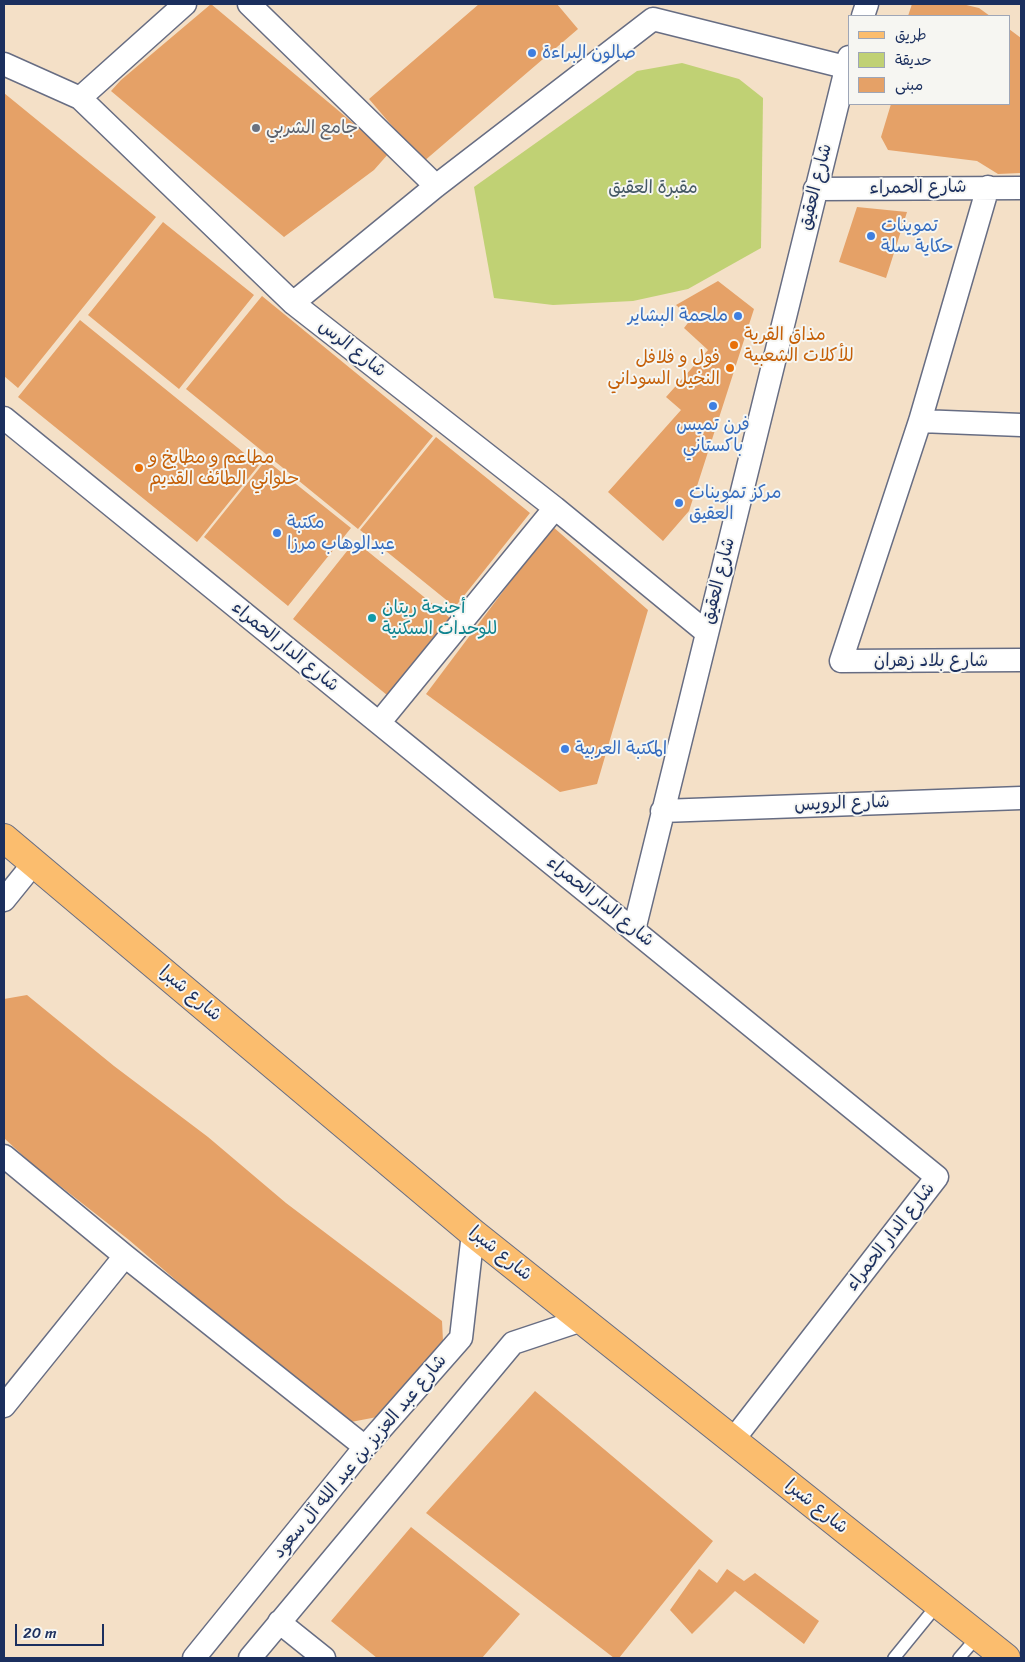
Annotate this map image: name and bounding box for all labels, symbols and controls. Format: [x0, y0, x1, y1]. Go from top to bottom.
legend [848, 15, 1010, 105]
text: طريق [895, 22, 927, 48]
place label: صالون البراءة [542, 42, 636, 64]
marker: صالون البراءة [526, 47, 538, 59]
text: حديقة [895, 47, 932, 73]
text: مبنى [895, 72, 923, 98]
place label: جامع الشربي [266, 117, 358, 139]
marker: جامع الشربي [250, 122, 262, 134]
street label: شارع العقيق [795, 142, 837, 232]
street label: شارع الحمراء [869, 176, 967, 200]
park label: مقبرة العقيق [608, 177, 698, 199]
place label: تموينات حكاية سلة [881, 215, 954, 258]
marker: تموينات حكاية سلة [865, 230, 877, 242]
place label: ملحمة البشاير [628, 305, 728, 327]
marker: ملحمة البشاير [732, 310, 744, 322]
street label: شارع الرس [314, 316, 390, 382]
place label: مذاق القرية للأكلات الشعبية [744, 324, 854, 366]
marker: مذاق القرية للأكلات الشعبية [728, 339, 740, 351]
place label: فول و فلافل النخيل السوداني [607, 347, 720, 389]
marker: فول و فلافل النخيل السوداني [724, 362, 736, 374]
marker: فرن تميس باكستاني [707, 400, 719, 412]
place label: فرن تميس باكستاني [676, 414, 750, 456]
place label: مطاعم و مطابخ و حلواني الطائف القديم [149, 447, 299, 489]
marker: مطاعم و مطابخ و حلواني الطائف القديم [133, 462, 145, 474]
place label: مركز تموينات العقيق [689, 482, 782, 524]
marker: مركز تموينات العقيق [673, 497, 685, 509]
place label: مكتبة عبدالوهاب مرزا [287, 512, 395, 554]
marker: مكتبة عبدالوهاب مرزا [271, 527, 283, 539]
street label: شارع العقيق [698, 536, 740, 626]
street label: شارع الدار الحمراء [227, 597, 343, 697]
place label: أجنحة ريتان للوحدات السكنية [382, 597, 497, 640]
marker: أجنحة ريتان للوحدات السكنية [366, 612, 378, 624]
street label: شارع بلاد زهران [874, 650, 988, 672]
place label: المكتبة العربية [575, 738, 667, 760]
marker: المكتبة العربية [559, 743, 571, 755]
street label: شارع الرويس [794, 792, 890, 816]
street label: شارع الدار الحمراء [542, 852, 658, 952]
street label: شارع شبرا [154, 962, 226, 1026]
street label: شارع الدار الحمراء [842, 1179, 940, 1295]
street label: شارع شبرا [464, 1222, 536, 1286]
street label: شارع عبد العزيز بن عبد الله آل سعود [268, 1351, 452, 1563]
street label: شارع شبرا [780, 1475, 852, 1539]
scale bar [18, 1614, 106, 1646]
text: 20 m [23, 1620, 57, 1646]

